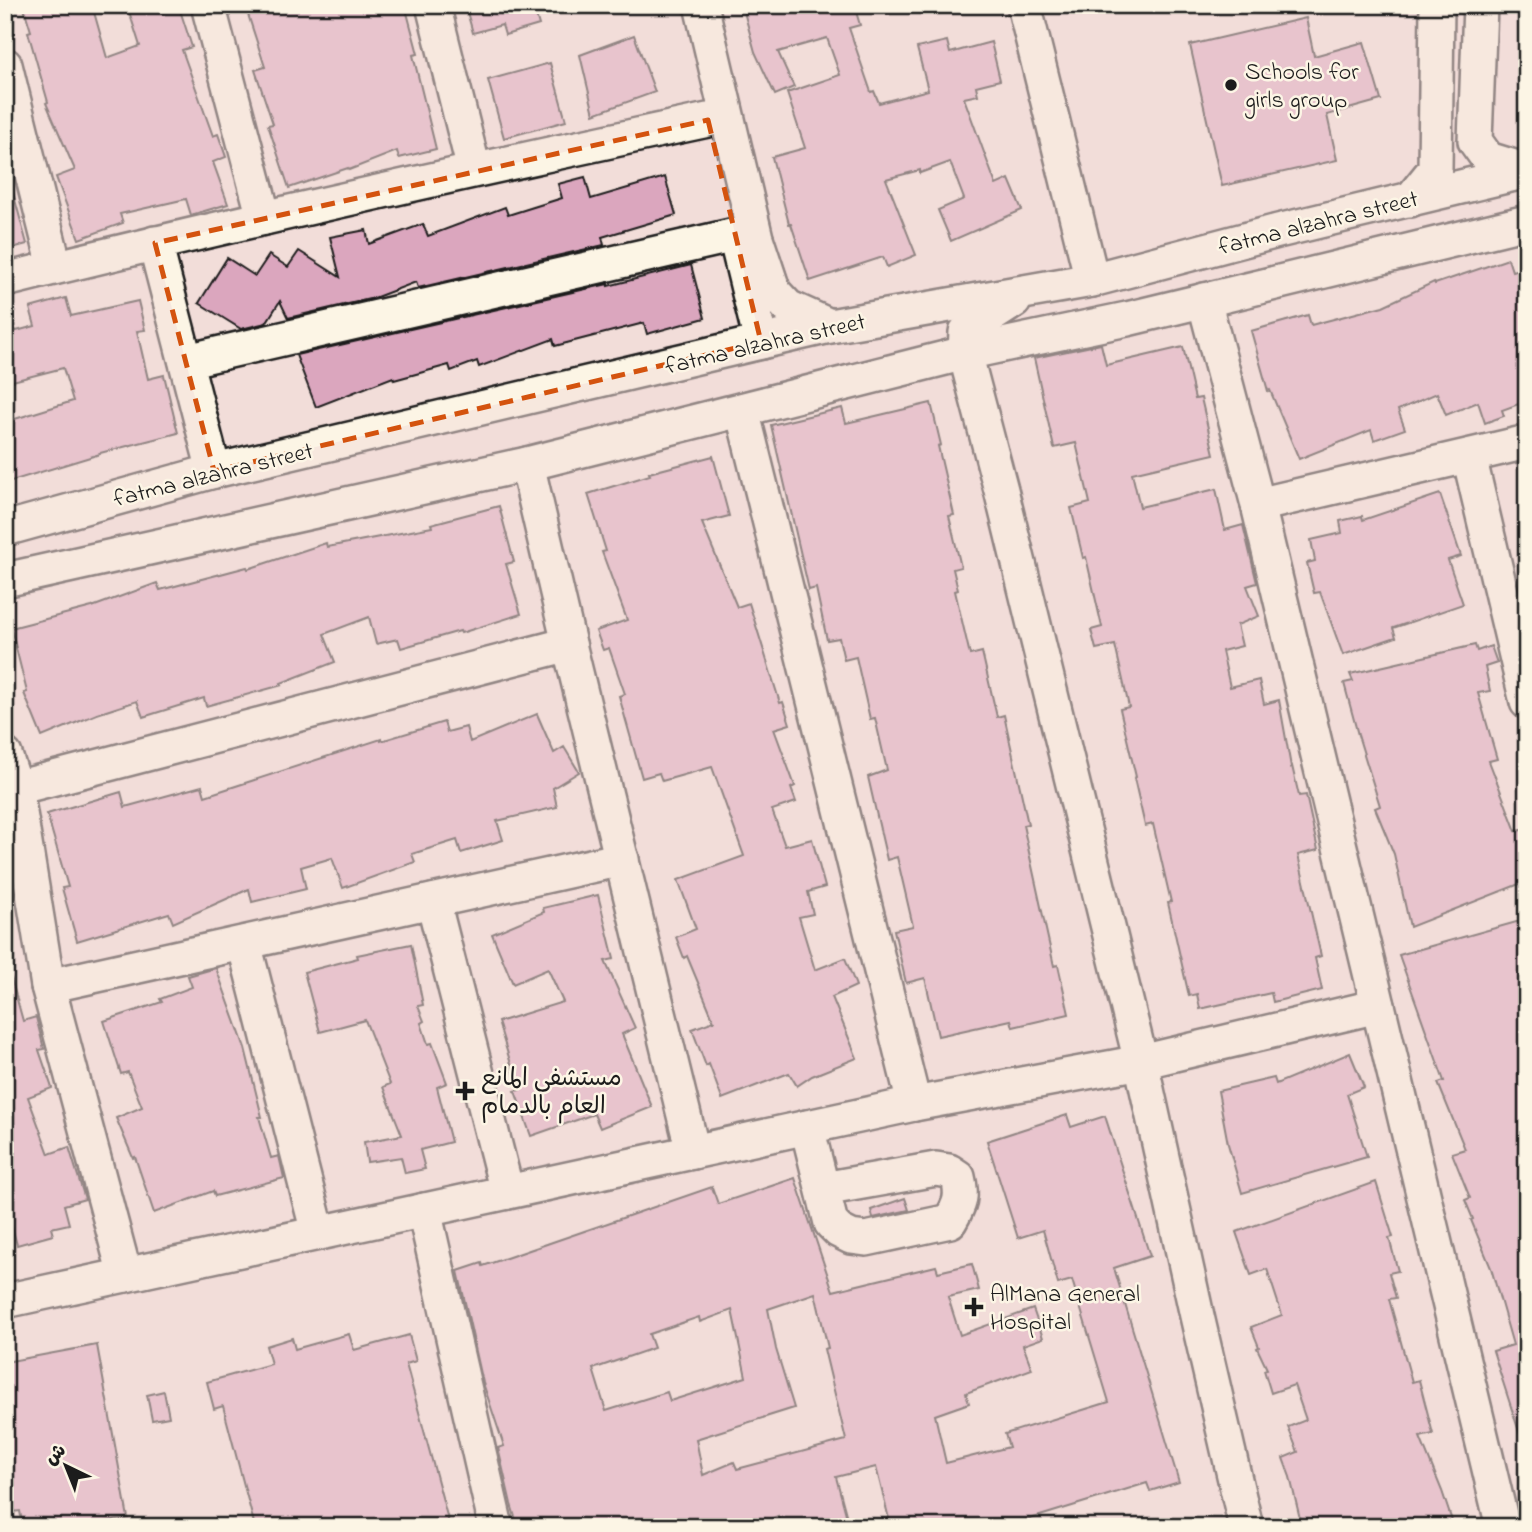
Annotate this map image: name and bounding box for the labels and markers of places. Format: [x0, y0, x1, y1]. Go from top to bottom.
place label: Schools for girls group [1244, 56, 1359, 119]
marker: Schools for girls group [1223, 77, 1239, 93]
place label: مستشفى المانع العام بالدمام [481, 1062, 622, 1125]
marker: مستشفى المانع العام بالدمام [455, 1081, 475, 1101]
place label: AlMana General Hospital [990, 1278, 1140, 1341]
marker: AlMana General Hospital [964, 1297, 984, 1317]

